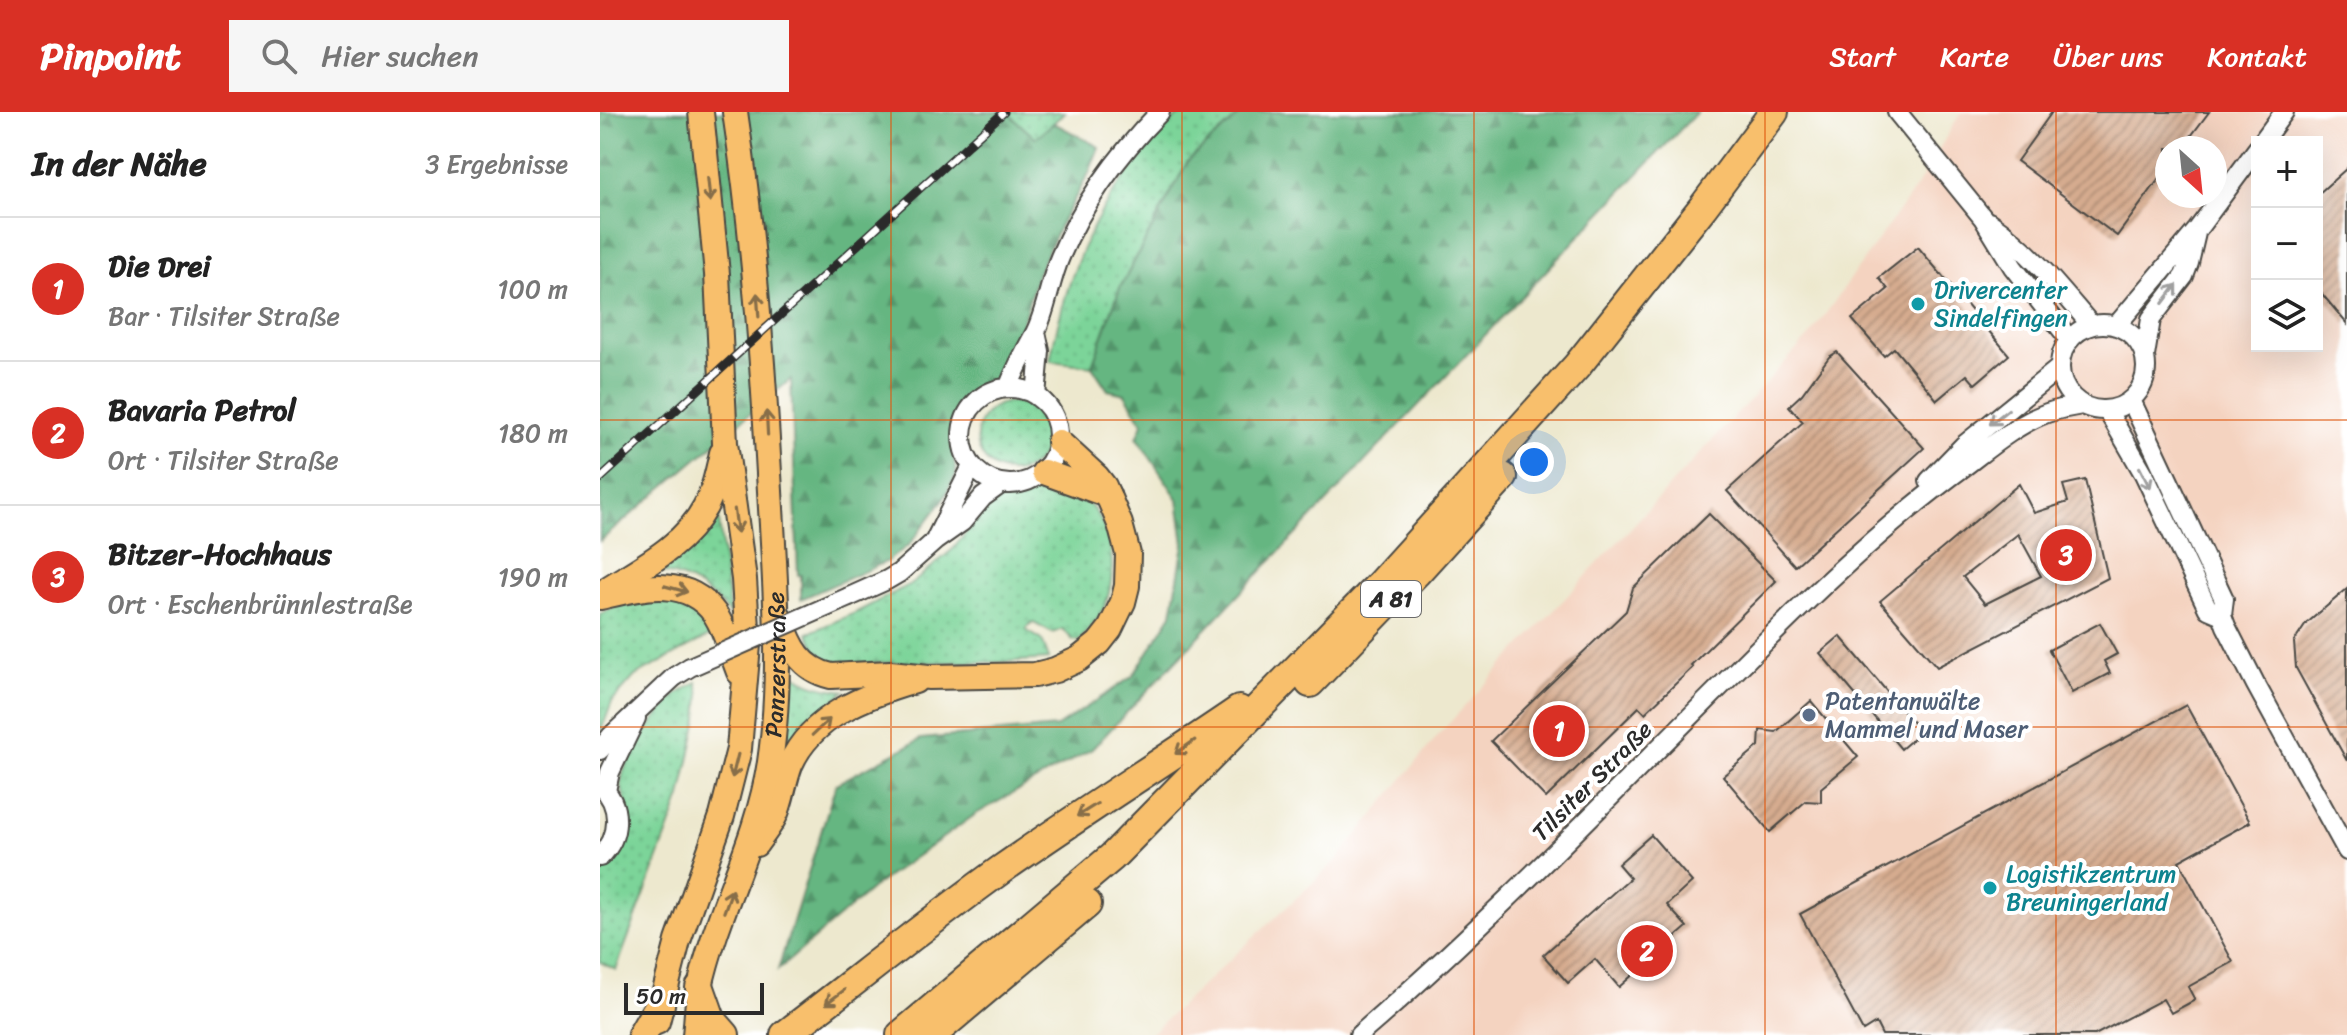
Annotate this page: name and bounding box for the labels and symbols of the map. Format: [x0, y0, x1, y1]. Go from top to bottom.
north arrow [2155, 136, 2227, 208]
one-way arrow [701, 176, 716, 203]
place label: Drivercenter Sindelfingen [1934, 269, 2069, 339]
one-way arrow [2162, 283, 2179, 305]
one-way arrow [751, 292, 766, 319]
marker: Drivercenter Sindelfingen [1909, 295, 1927, 313]
one-way arrow [1989, 408, 2010, 426]
one-way arrow [759, 410, 774, 437]
your location [1514, 442, 1554, 482]
one-way arrow [2138, 465, 2154, 489]
one-way arrow [728, 507, 743, 534]
pin: 3 [2040, 525, 2092, 585]
road number: A 81 [1361, 581, 1421, 617]
one-way arrow [663, 583, 689, 598]
street label: Panzerstraße [752, 591, 798, 739]
place label: Patentanwälte Mammel und Maser [1825, 680, 2029, 750]
pin: 1 [1533, 701, 1585, 761]
marker: Patentanwälte Mammel und Maser [1800, 706, 1818, 724]
street label: Tilsiter Straße [1521, 710, 1663, 852]
one-way arrow [811, 717, 831, 736]
one-way arrow [1174, 739, 1197, 755]
one-way arrow [727, 752, 742, 778]
one-way arrow [1076, 803, 1099, 819]
place label: Logistikzentrum Breuningerland [2006, 853, 2177, 923]
marker: Logistikzentrum Breuningerland [1981, 879, 1999, 897]
one-way arrow [722, 889, 736, 914]
pin: 2 [1621, 921, 1673, 981]
scale bar [624, 979, 764, 1015]
one-way arrow [825, 989, 846, 1006]

